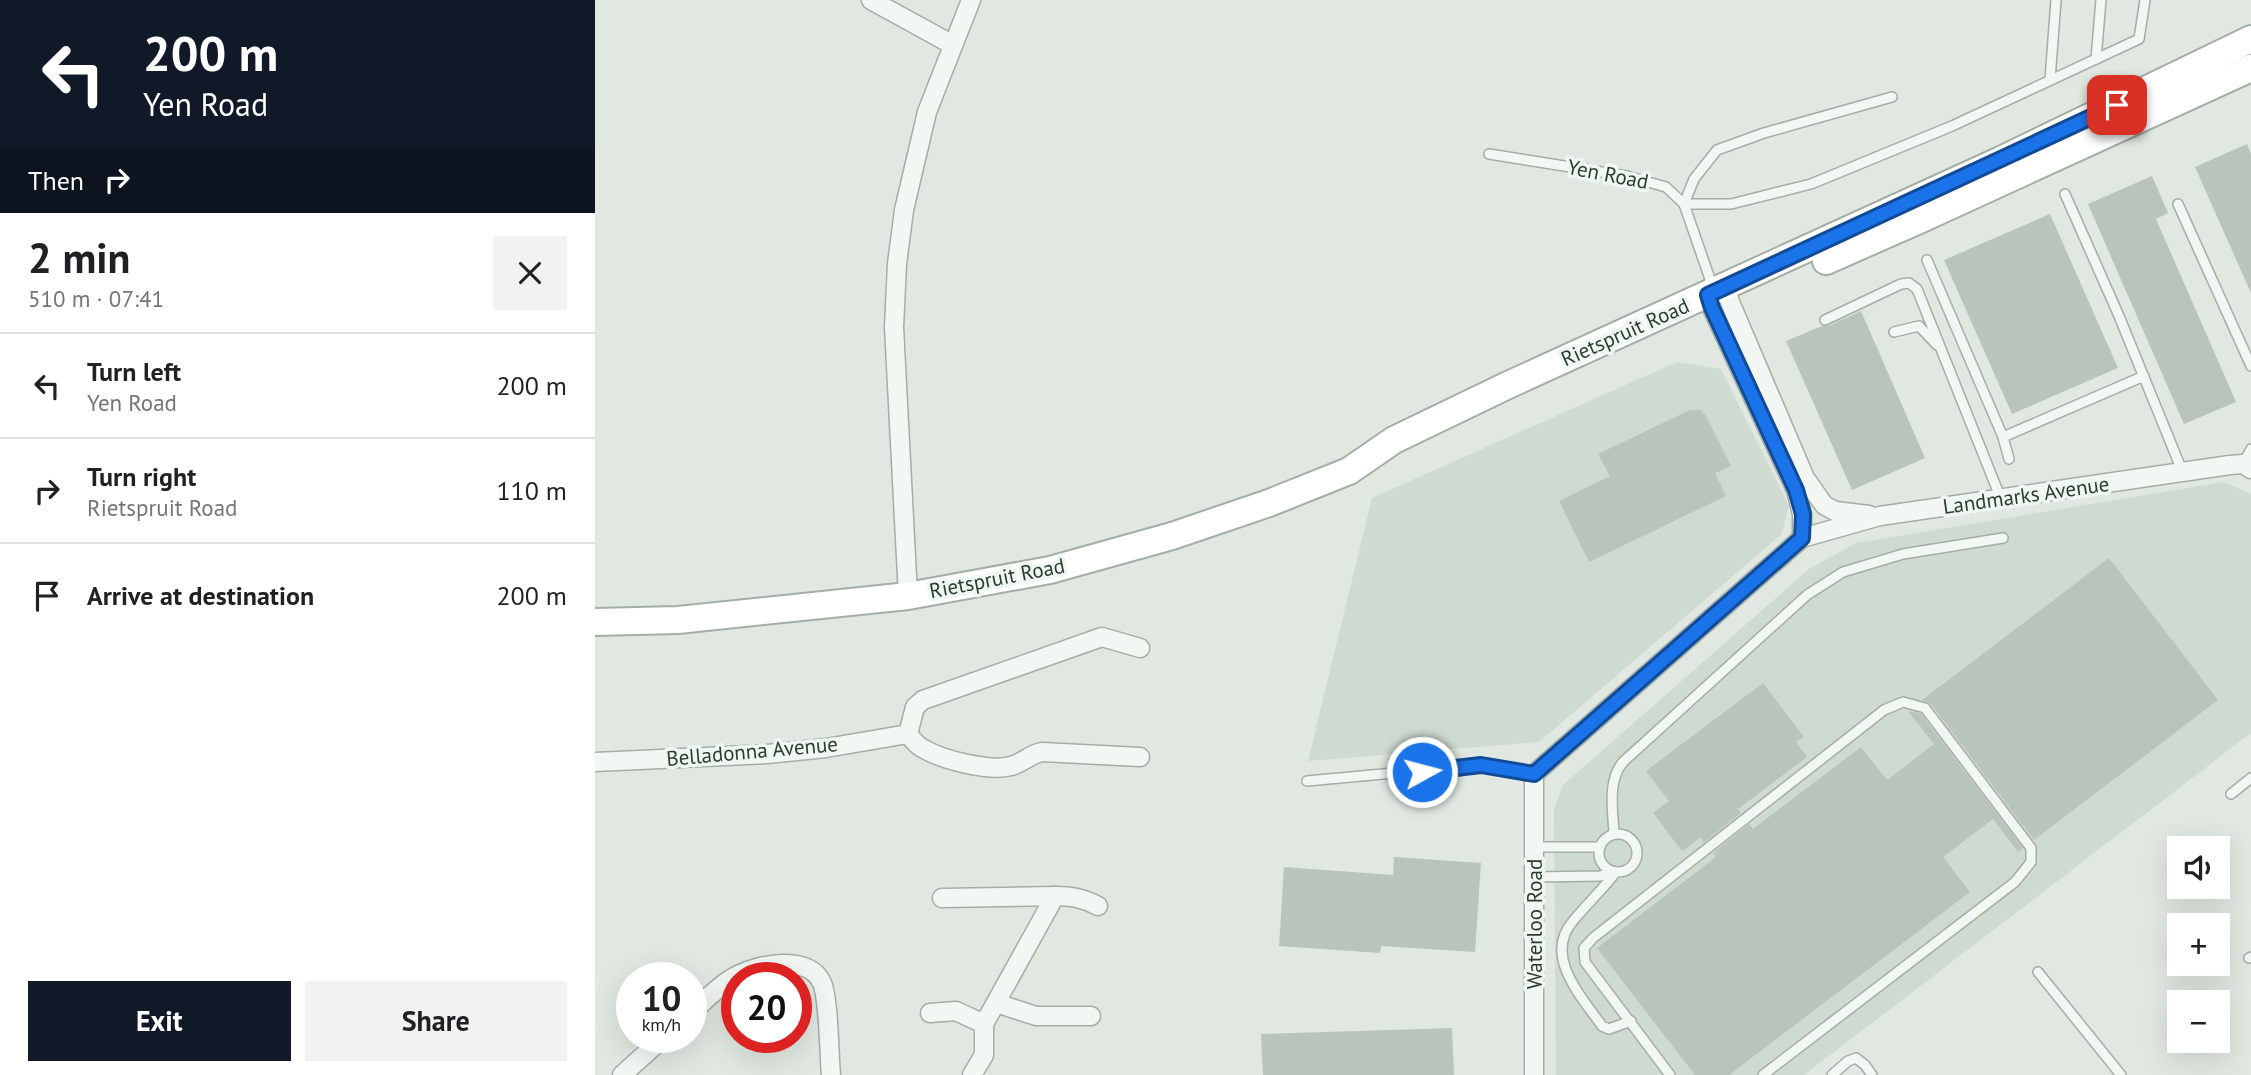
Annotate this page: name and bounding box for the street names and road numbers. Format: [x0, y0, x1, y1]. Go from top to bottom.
street label: Yen Road [1565, 153, 1651, 195]
street label: Rietspruit Road [1557, 292, 1693, 372]
street label: Landmarks Avenue [1941, 470, 2111, 520]
street label: Rietspruit Road [927, 552, 1067, 604]
street label: Belladonna Avenue [665, 730, 839, 772]
street label: Waterloo Road [1521, 859, 1548, 989]

